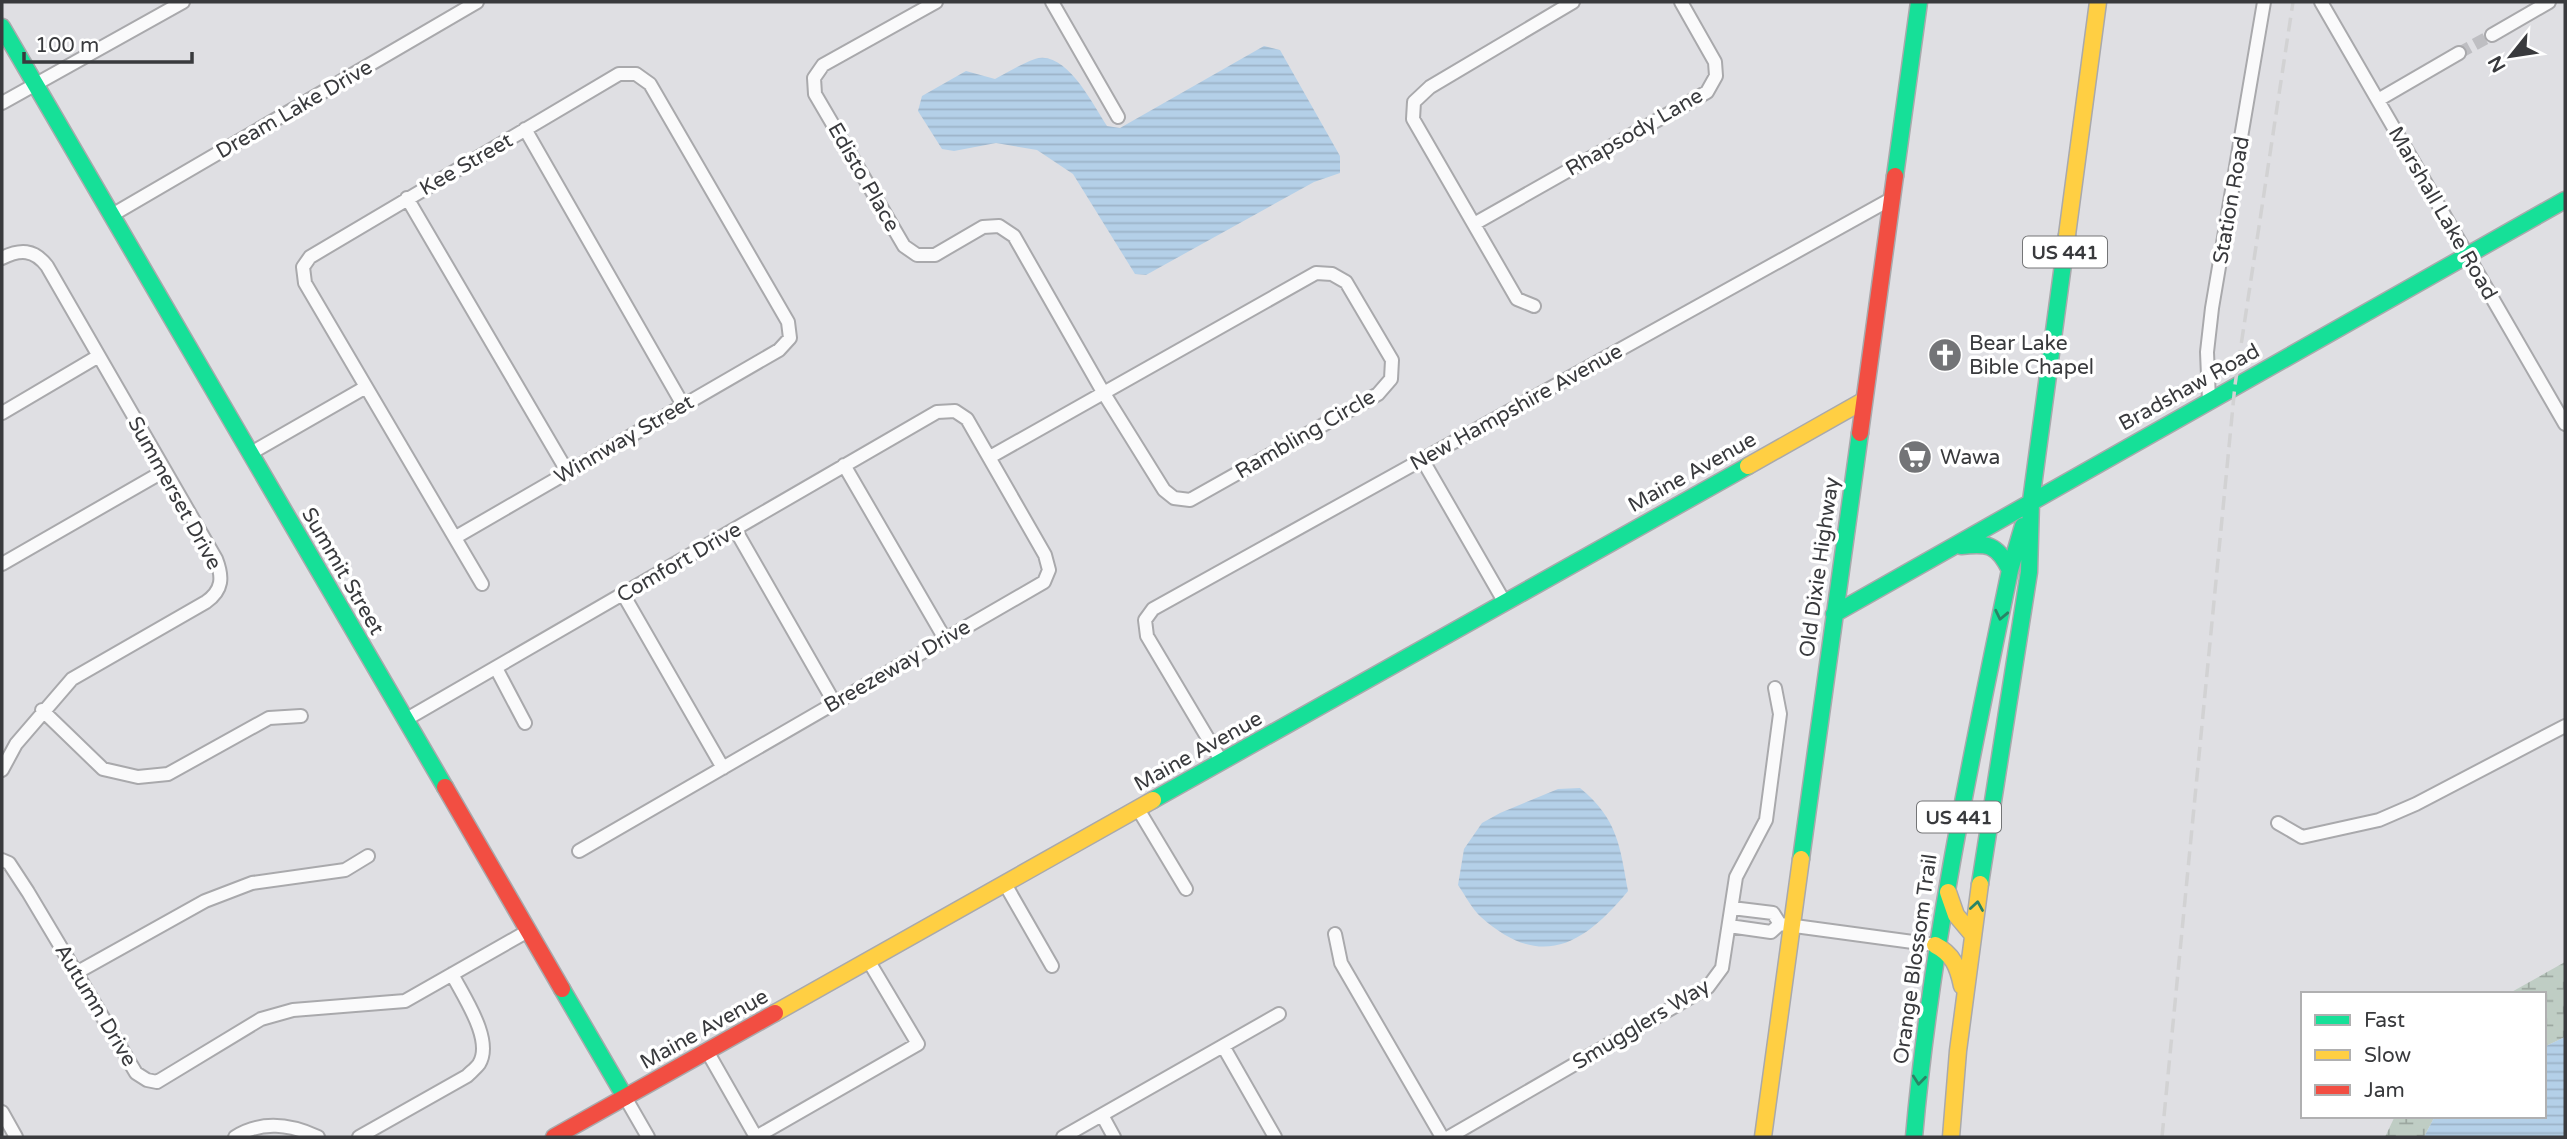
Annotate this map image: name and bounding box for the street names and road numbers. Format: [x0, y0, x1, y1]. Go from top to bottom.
street label: Dream Lake Drive [212, 55, 377, 164]
street label: Rhapsody Lane [1561, 83, 1707, 182]
street label: Edisto Place [822, 118, 905, 236]
street label: Marshall Lake Road [2383, 122, 2502, 304]
street label: Kee Street [415, 128, 517, 201]
street label: Station Road [2208, 134, 2255, 266]
road number: US 441 [2023, 236, 2107, 268]
street label: Bradshaw Road [2115, 338, 2264, 436]
street label: New Hampshire Avenue [1406, 339, 1627, 476]
street label: Rambling Circle [1231, 384, 1380, 485]
street label: Winnway Street [550, 389, 698, 489]
street label: Summerset Drive [122, 412, 227, 574]
street label: Maine Avenue [1624, 427, 1761, 518]
street label: Old Dixie Highway [1794, 475, 1845, 659]
street label: Summit Street [296, 503, 389, 639]
street label: Comfort Drive [613, 517, 746, 608]
street label: Breezeway Drive [820, 614, 975, 718]
street label: Maine Avenue [1130, 706, 1267, 797]
road number: US 441 [1917, 802, 2001, 832]
street label: Orange Blossom Trail [1888, 852, 1943, 1066]
street label: Autumn Drive [49, 940, 142, 1071]
street label: Smugglers Way [1568, 974, 1714, 1075]
street label: Maine Avenue [636, 984, 773, 1075]

